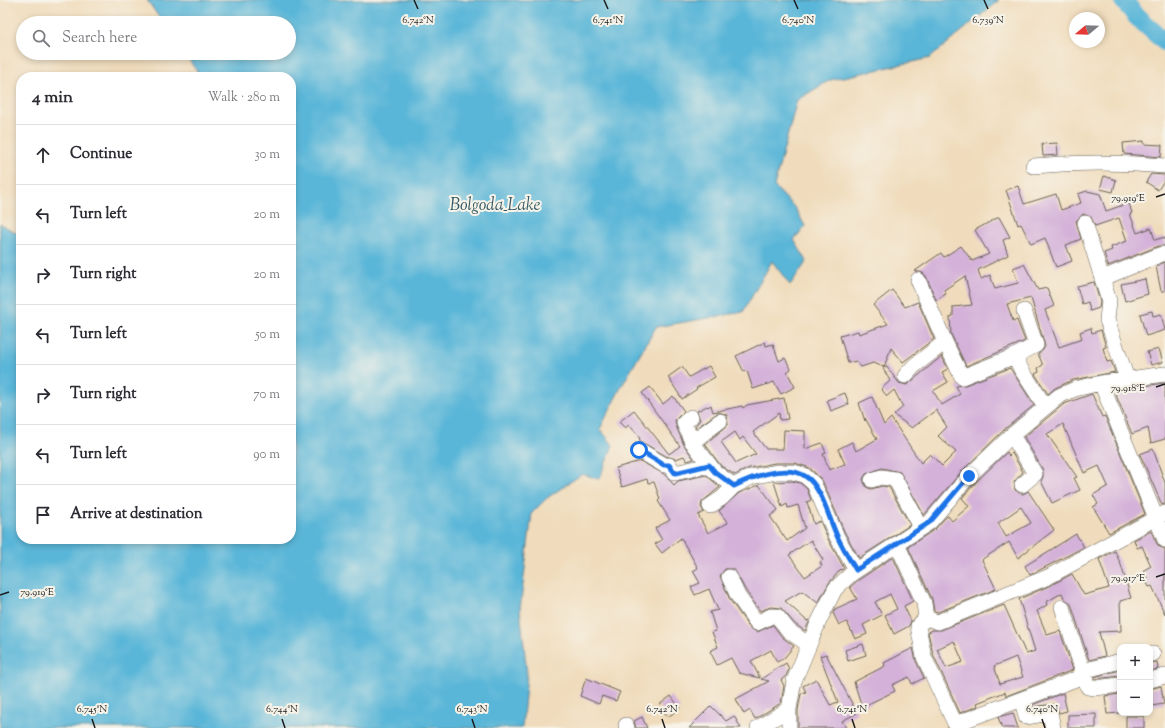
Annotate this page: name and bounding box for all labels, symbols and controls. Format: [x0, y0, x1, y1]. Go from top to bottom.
north arrow [1069, 12, 1105, 48]
text: 6.742°N [402, 13, 434, 28]
text: 6.741°N [593, 13, 623, 28]
text: 6.740°N [782, 13, 814, 28]
text: 6.739°N [972, 13, 1004, 28]
search box [16, 16, 296, 60]
icon: search [30, 27, 52, 49]
text: Search here [62, 28, 137, 49]
text: 4 min [32, 86, 73, 110]
text: Walk · 280 m [208, 89, 280, 107]
icon: ahead [32, 144, 54, 166]
text: Continue [70, 144, 132, 165]
text: 30 m [254, 146, 280, 164]
text: 79.919°E [1111, 191, 1145, 206]
water label: Bolgoda_Lake [450, 194, 541, 218]
icon: left [32, 204, 54, 226]
text: Turn left [70, 204, 127, 225]
text: 20 m [254, 206, 280, 224]
icon: right [32, 264, 54, 286]
text: Turn right [70, 264, 136, 285]
text: 20 m [254, 266, 280, 284]
icon: left [32, 324, 54, 346]
text: Turn left [70, 324, 127, 345]
text: 50 m [255, 326, 280, 344]
text: 79.918°E [1111, 381, 1145, 396]
icon: right [32, 384, 54, 406]
text: Turn right [70, 384, 136, 405]
text: 70 m [253, 386, 280, 404]
route start [630, 441, 648, 459]
icon: left [32, 444, 54, 466]
text: Turn left [70, 444, 127, 465]
text: 90 m [253, 446, 280, 464]
route end [960, 467, 978, 485]
icon: arrive [32, 504, 54, 526]
text: Arrive at destination [70, 504, 203, 525]
text: 79.917°E [1111, 571, 1145, 586]
text: 79.919°E [20, 585, 54, 600]
map controls [1117, 644, 1153, 716]
button: + [1117, 644, 1153, 680]
button: − [1117, 680, 1153, 716]
text: 6.745°N [77, 702, 107, 717]
text: 6.744°N [266, 702, 298, 717]
text: 6.743°N [456, 702, 488, 717]
text: 6.742°N [646, 702, 678, 717]
text: 6.741°N [837, 702, 867, 717]
text: 6.740°N [1026, 702, 1058, 717]

